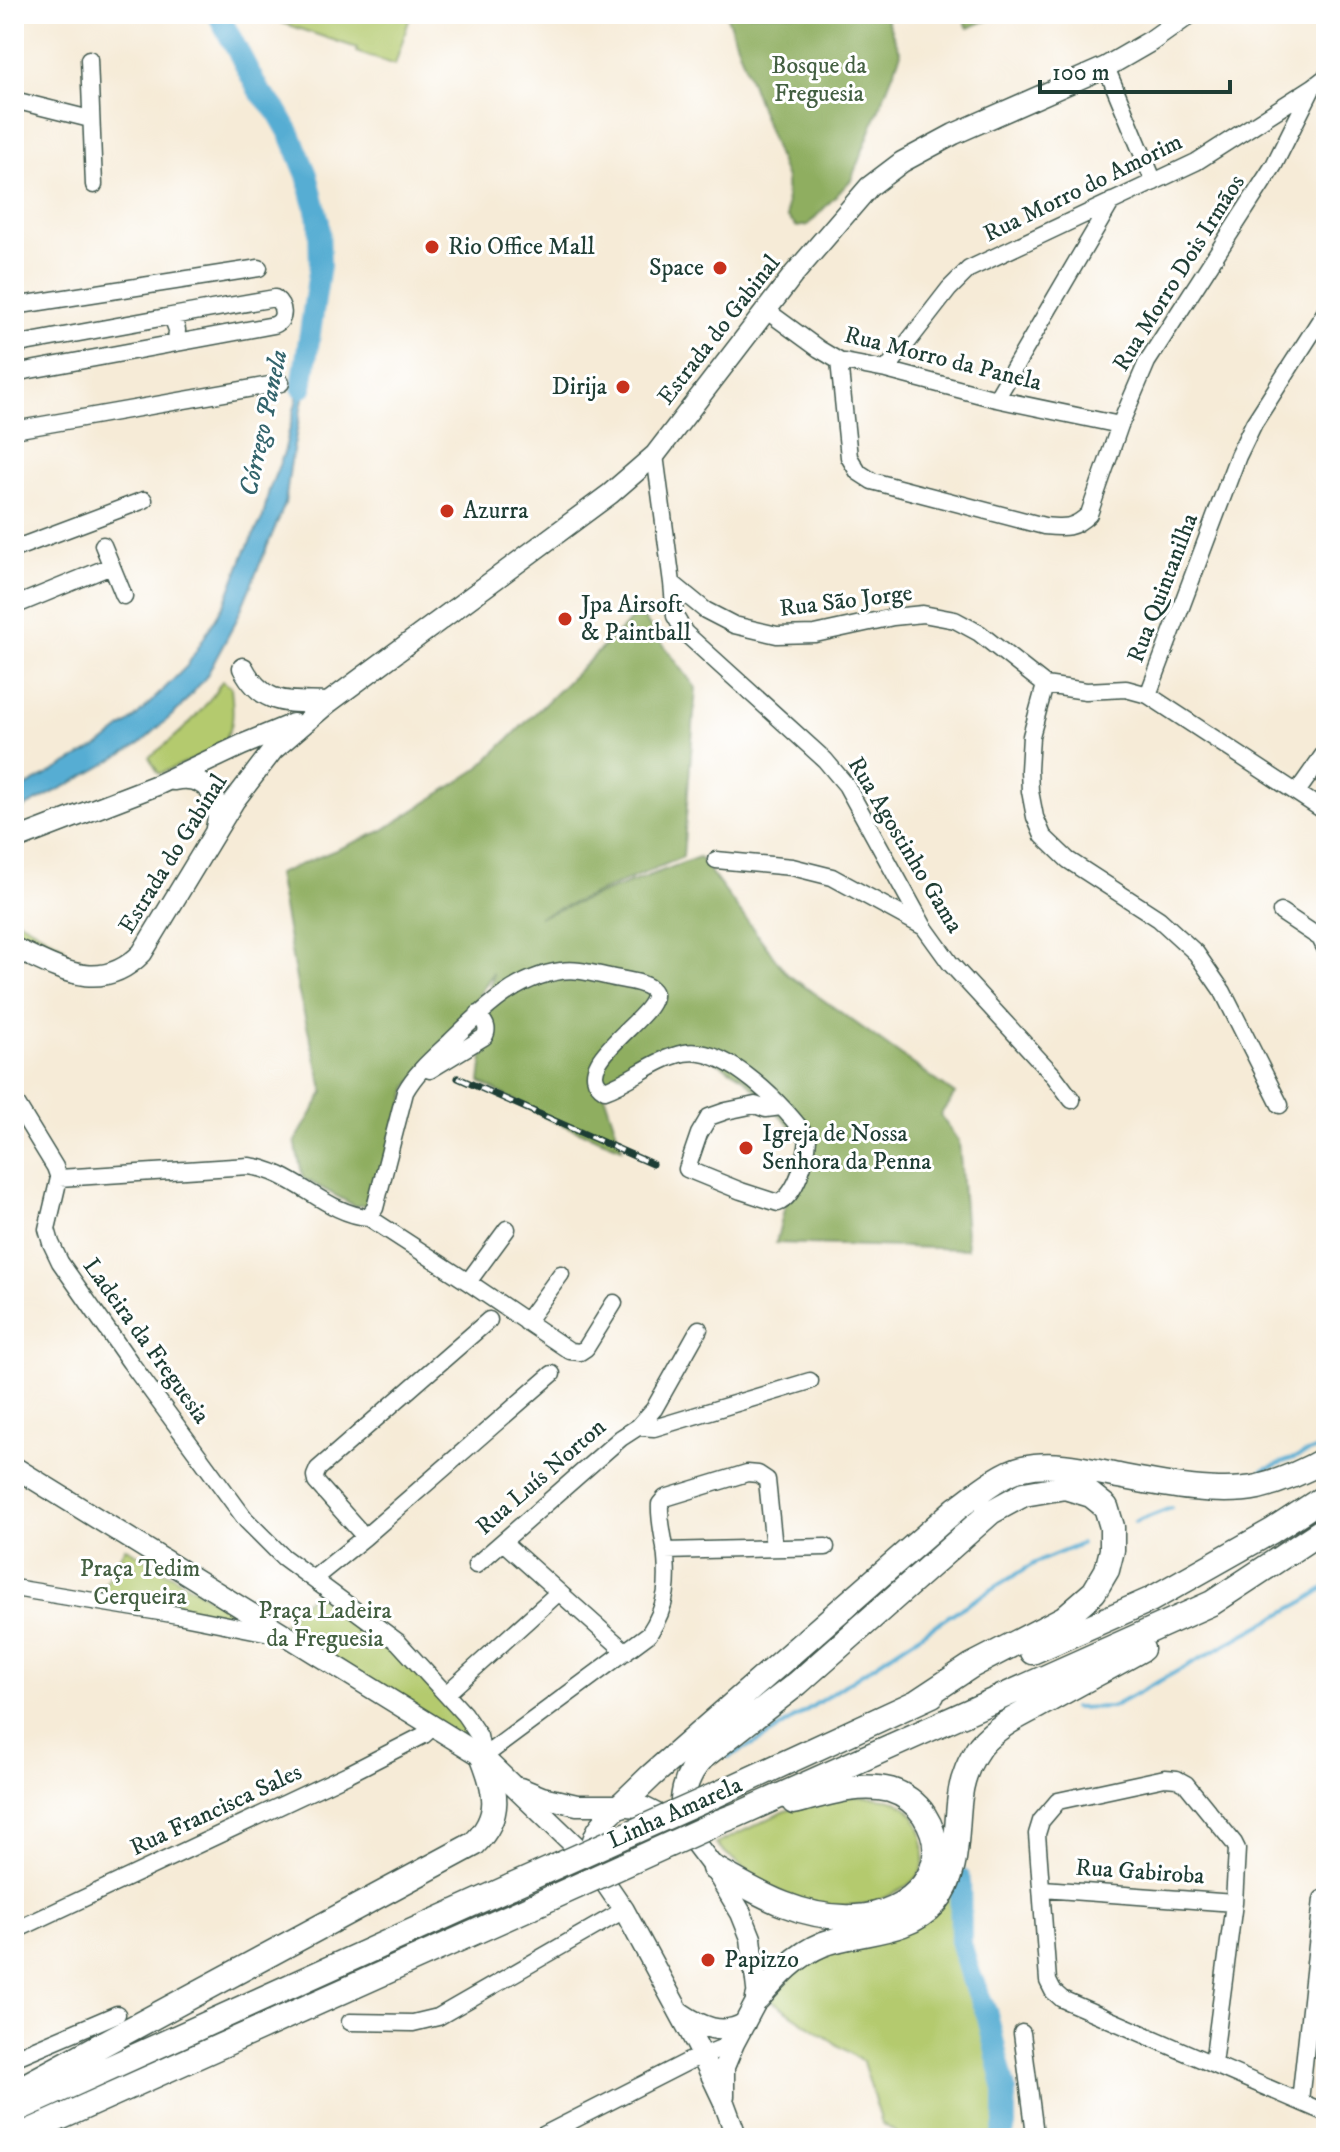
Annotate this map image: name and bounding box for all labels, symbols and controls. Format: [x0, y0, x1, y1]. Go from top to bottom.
scale bar [1040, 44, 1230, 94]
park label: Bosque da Freguesia [771, 51, 868, 109]
text: 100 m [1052, 58, 1110, 88]
street label: Rua Morro do Amorim [979, 127, 1187, 249]
street label: Rua Morro Dois Irmãos [1106, 169, 1252, 377]
place label: Rio Office Mall [448, 232, 595, 262]
marker: Rio Office Mall [423, 238, 441, 256]
street label: Estrada do Gabinal [651, 248, 787, 411]
place label: Space [649, 253, 704, 283]
marker: Space [711, 259, 729, 277]
street label: Rua Morro da Panela [841, 320, 1045, 398]
water label: Córrego Panela [232, 347, 296, 499]
place label: Dirija [552, 372, 608, 402]
marker: Dirija [614, 378, 632, 396]
place label: Azurra [463, 496, 529, 526]
marker: Azurra [438, 502, 456, 520]
street label: Rua Quintanilha [1121, 508, 1206, 667]
street label: Rua São Jorge [778, 578, 914, 624]
place label: Jpa Airsoft & Paintball [579, 590, 692, 648]
marker: Jpa Airsoft & Paintball [556, 610, 574, 628]
street label: Rua Agostinho Gama [841, 751, 970, 939]
street label: Estrada do Gabinal [112, 768, 234, 939]
place label: Igreja de Nossa Senhora da Penna [762, 1119, 932, 1177]
marker: Igreja de Nossa Senhora da Penna [737, 1139, 755, 1157]
street label: Ladeira da Freguesia [76, 1252, 217, 1430]
street label: Rua Luís Norton [470, 1412, 613, 1542]
park label: Praça Tedim Cerqueira [80, 1554, 200, 1612]
park label: Praça Ladeira da Freguesia [258, 1596, 393, 1654]
street label: Rua Francisca Sales [125, 1757, 307, 1863]
street label: Linha Amarela [603, 1770, 747, 1856]
street label: Rua Gabiroba [1074, 1853, 1206, 1892]
place label: Papizzo [724, 1945, 799, 1975]
marker: Papizzo [699, 1951, 717, 1969]

